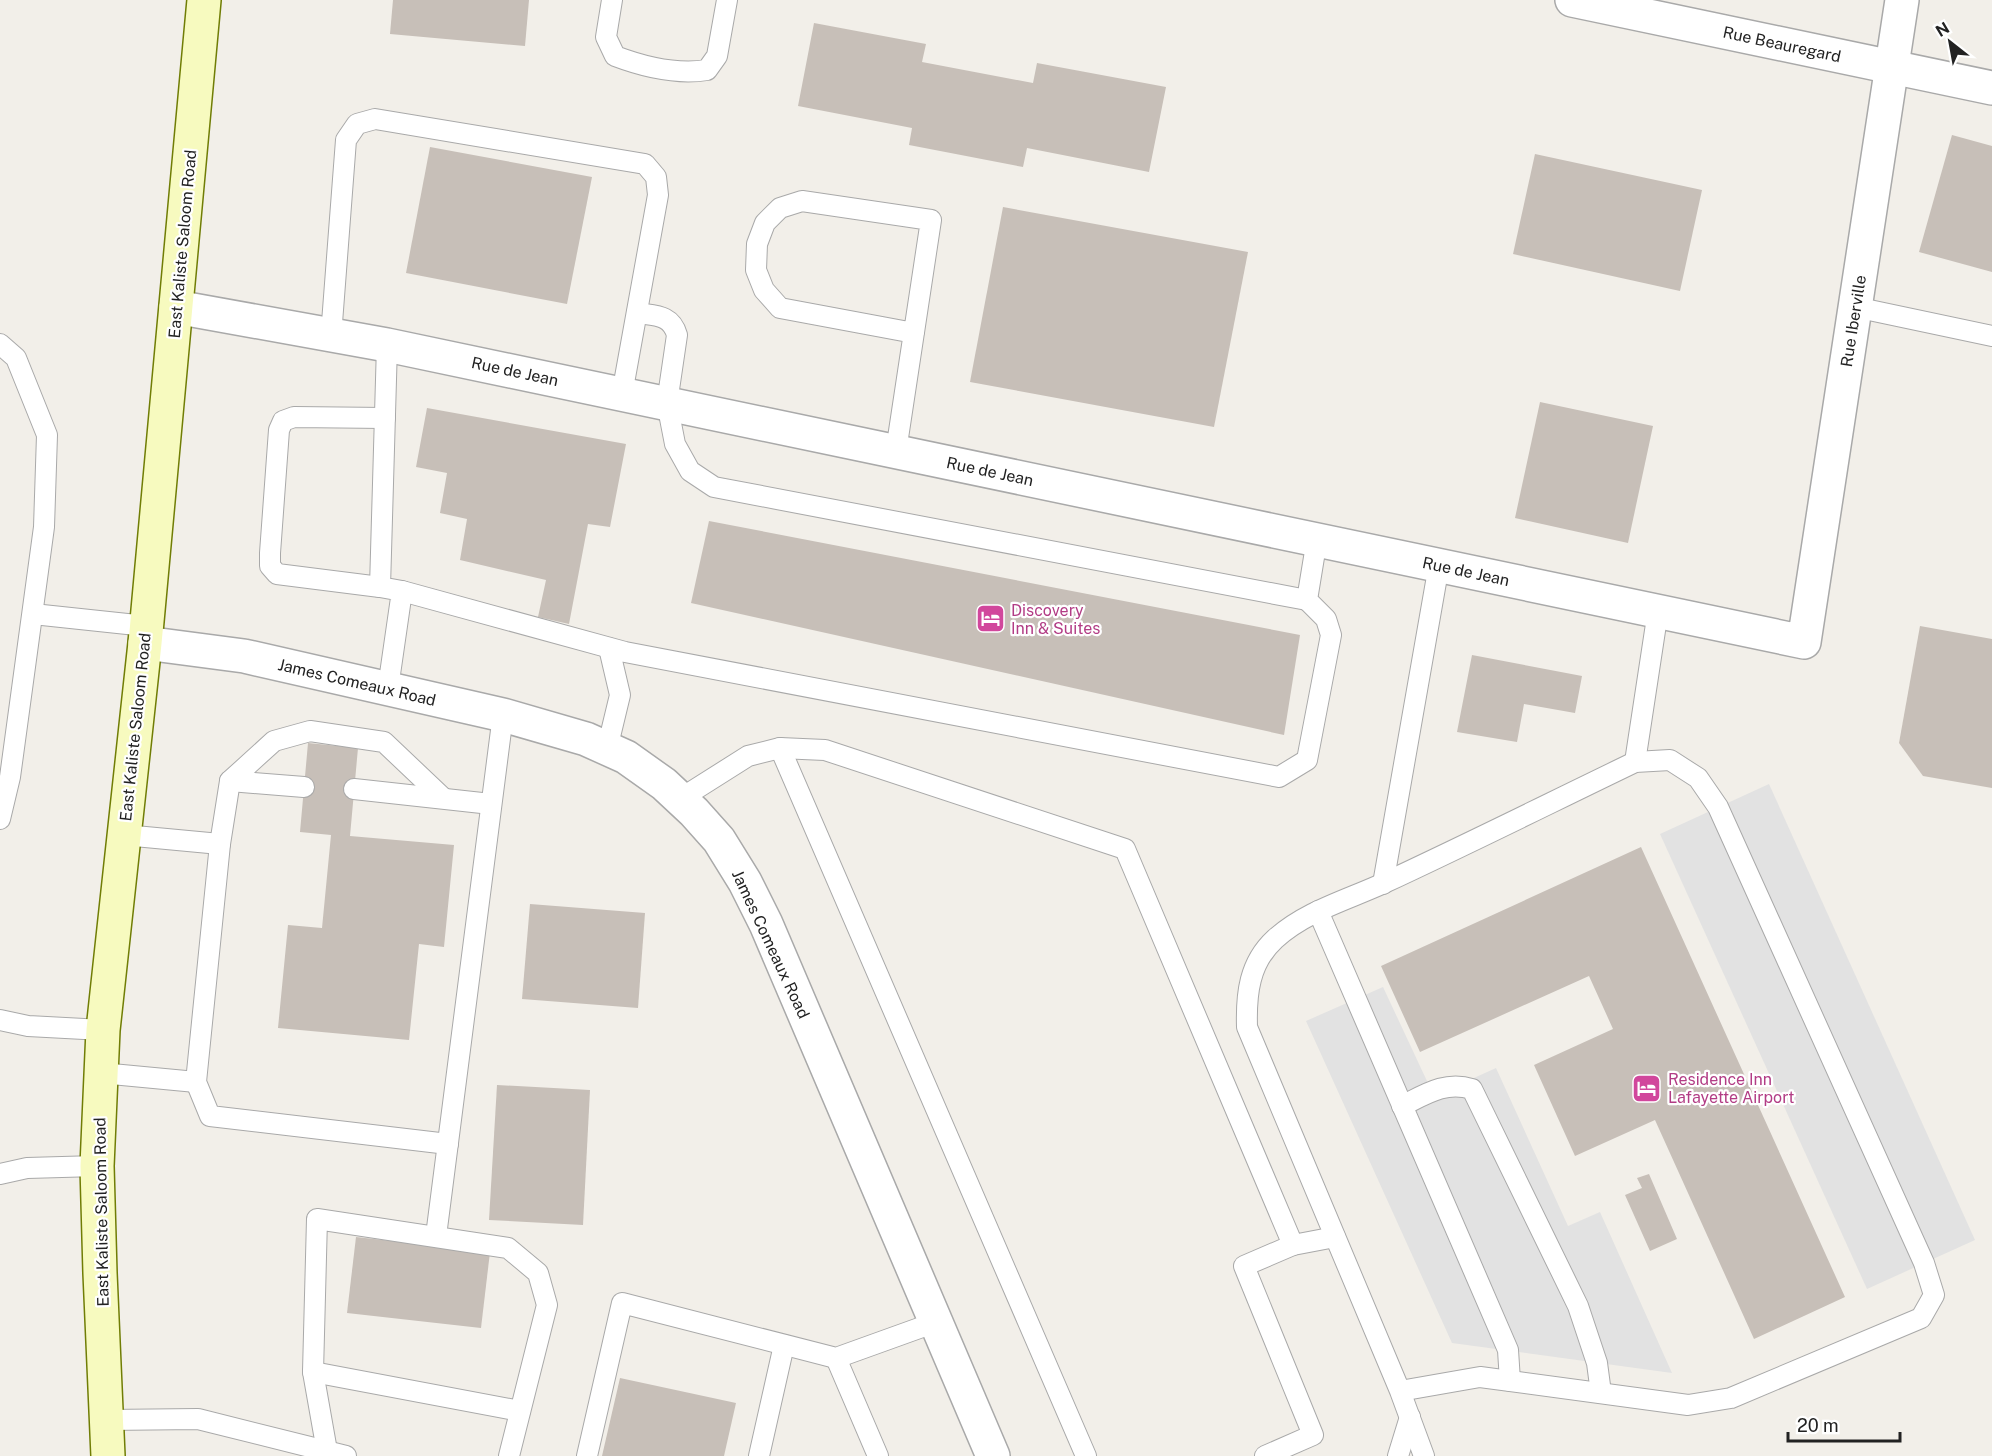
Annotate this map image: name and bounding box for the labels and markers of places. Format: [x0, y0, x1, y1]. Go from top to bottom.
place label: Discovery Inn & Suites [1011, 601, 1100, 638]
hotel icon: Discovery Inn & Suites [974, 603, 1006, 635]
place label: Residence Inn Lafayette Airport [1668, 1070, 1794, 1107]
hotel icon: Residence Inn Lafayette Airport [1631, 1072, 1663, 1104]

